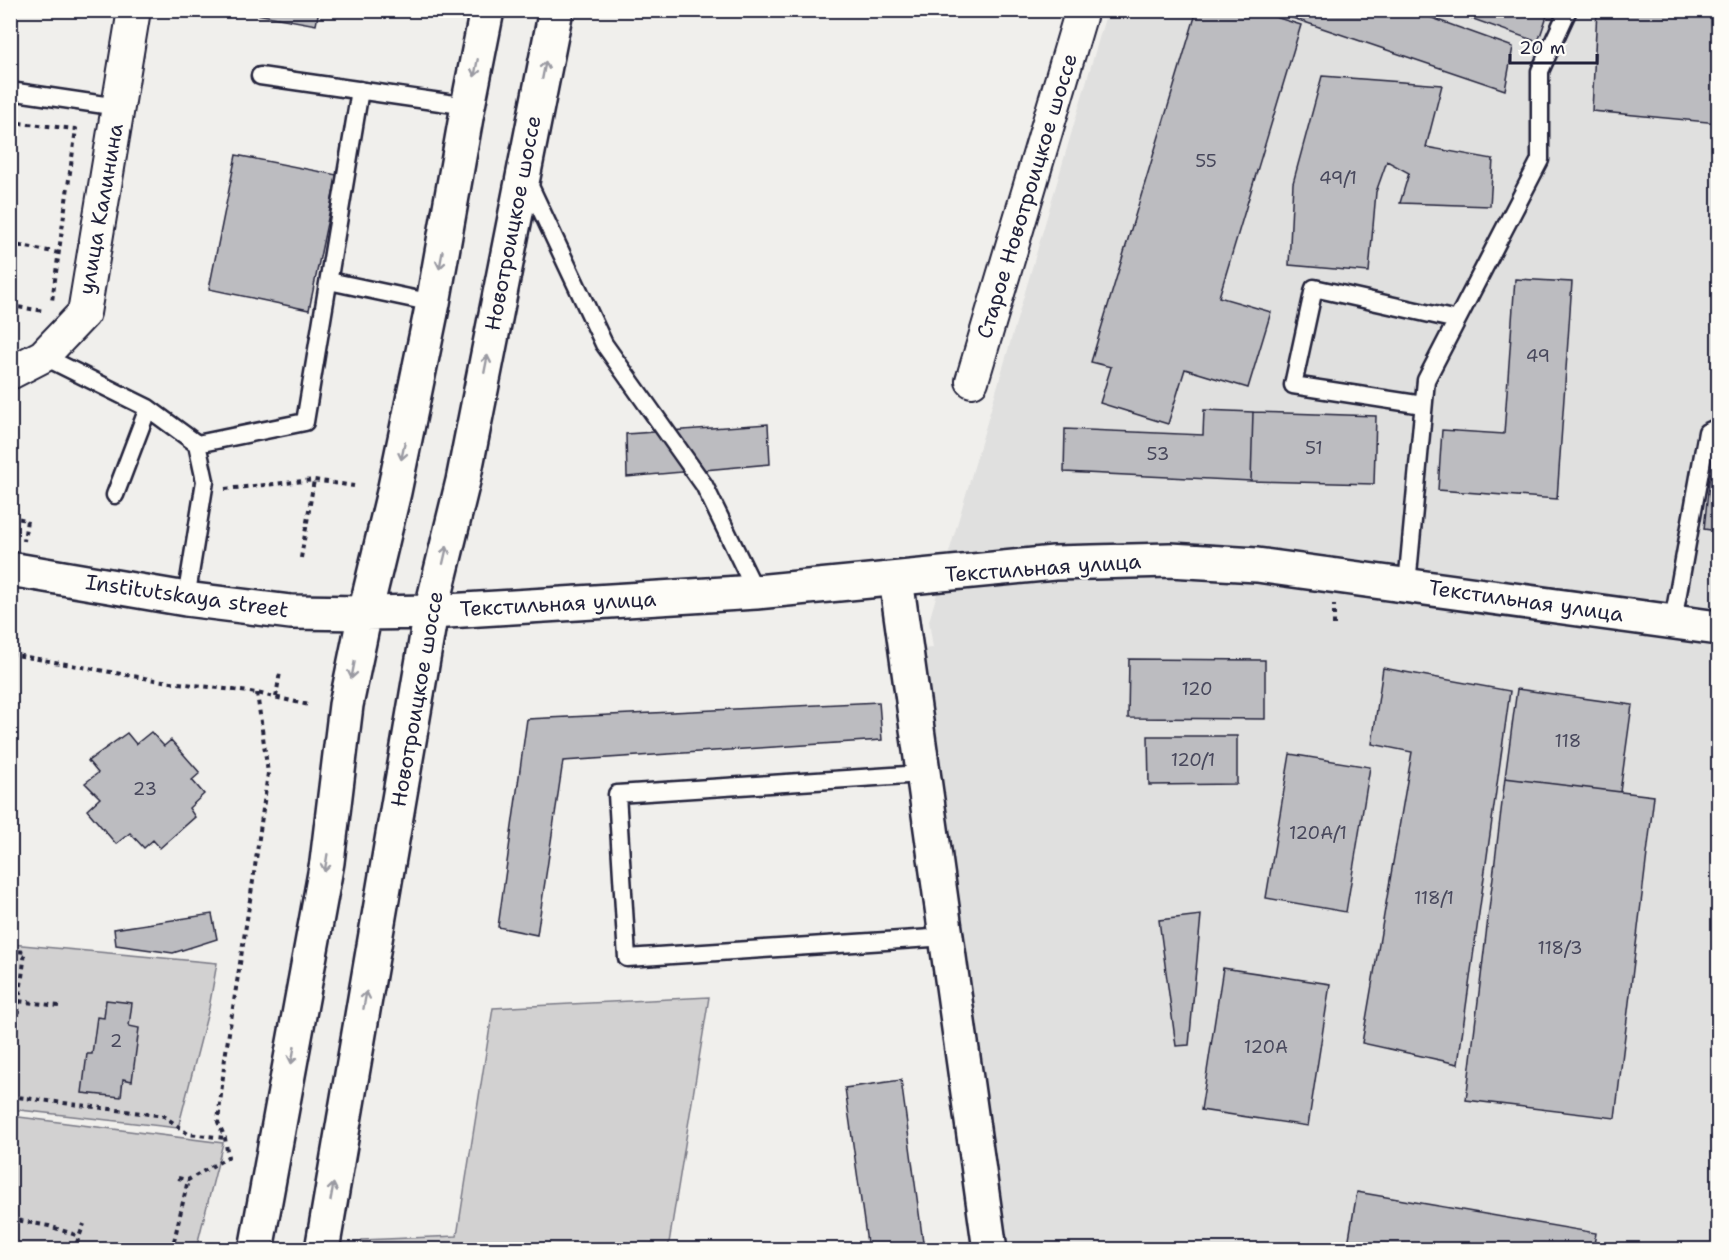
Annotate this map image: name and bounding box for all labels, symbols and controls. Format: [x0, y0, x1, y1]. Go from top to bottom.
scale bar [1510, 27, 1597, 65]
text: 20 m [1519, 36, 1565, 60]
street label: Старое Новотроицкое шоссе [970, 50, 1084, 342]
one-way arrow [470, 58, 481, 77]
one-way arrow [539, 61, 550, 80]
street label: Новотроицкое шоссе [478, 113, 548, 333]
street label: улица Калинина [72, 121, 130, 297]
house number: 55 [1195, 149, 1217, 173]
house number: 49/1 [1319, 166, 1357, 190]
one-way arrow [435, 249, 446, 269]
house number: 49 [1526, 344, 1550, 368]
one-way arrow [481, 355, 492, 375]
house number: 51 [1305, 436, 1323, 460]
one-way arrow [396, 441, 408, 460]
house number: 53 [1147, 442, 1169, 466]
one-way arrow [439, 546, 451, 565]
street label: Текстильная улица [944, 547, 1142, 589]
street label: Institutskaya street [84, 568, 290, 624]
street label: Текстильная улица [1427, 573, 1625, 629]
street label: Текстильная улица [459, 585, 657, 623]
street label: Новотроицкое шоссе [384, 589, 450, 809]
one-way arrow [347, 660, 358, 679]
house number: 120 [1181, 677, 1213, 701]
house number: 118 [1555, 729, 1581, 753]
house number: 120/1 [1171, 748, 1215, 772]
house number: 23 [133, 777, 157, 801]
house number: 120А/1 [1289, 821, 1347, 845]
one-way arrow [321, 853, 332, 873]
house number: 118/1 [1414, 886, 1454, 910]
house number: 118/3 [1537, 936, 1583, 960]
one-way arrow [360, 990, 371, 1010]
house number: 2 [110, 1029, 122, 1053]
house number: 120А [1244, 1035, 1288, 1059]
one-way arrow [287, 1045, 298, 1065]
one-way arrow [327, 1182, 338, 1202]

